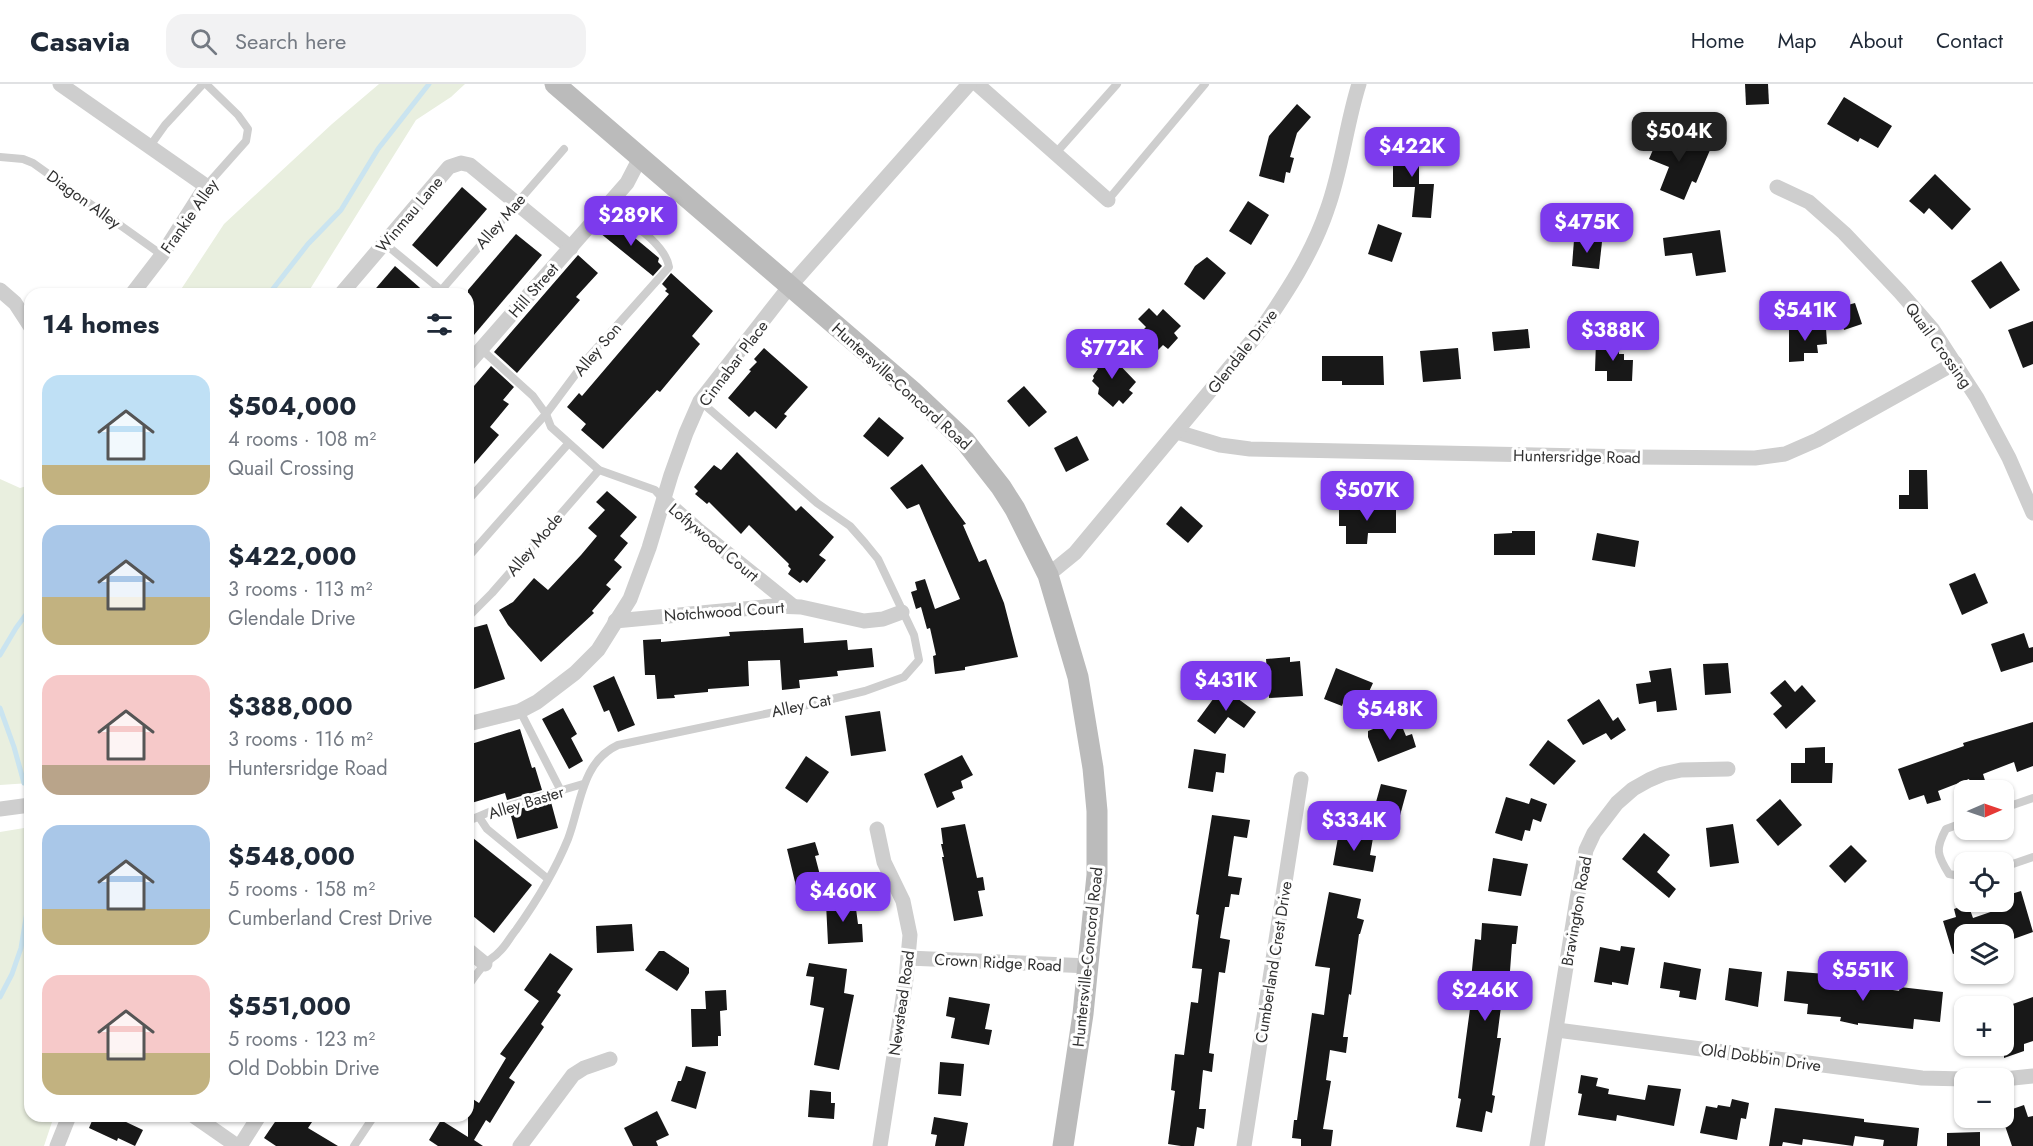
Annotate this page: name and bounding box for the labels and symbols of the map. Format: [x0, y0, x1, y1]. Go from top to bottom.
pin: $504K [1637, 112, 1721, 163]
pin: $422K [1370, 127, 1454, 178]
street label: Diagon Alley [42, 165, 126, 235]
street label: Winmau Lane [371, 171, 448, 257]
street label: Frankie Alley [155, 173, 224, 258]
street label: Alley Mae [470, 189, 531, 254]
pin: $289K [589, 196, 673, 247]
pin: $475K [1545, 203, 1629, 254]
street label: Hill Street [503, 258, 564, 323]
pin: $541K [1763, 291, 1847, 342]
street label: Quail Crossing [1900, 298, 1978, 393]
street label: Glendale Drive [1202, 304, 1283, 399]
pin: $388K [1571, 311, 1655, 362]
street label: Cinnabar Place [693, 315, 774, 411]
street label: Huntersville-Concord Road [827, 317, 977, 455]
street label: Alley Son [568, 318, 627, 381]
pin: $772K [1070, 329, 1154, 380]
street label: Huntersridge Road [1513, 444, 1641, 469]
pin: $507K [1325, 471, 1409, 522]
street label: Loftywood Court [664, 498, 764, 587]
street label: Alley Mode [501, 508, 568, 581]
street label: Notchwood Court [663, 596, 785, 627]
pin: $431K [1184, 661, 1268, 712]
street label: Alley Cat [769, 688, 833, 723]
pin: $548K [1348, 690, 1432, 741]
street label: Alley Baster [485, 780, 567, 825]
north arrow [1954, 780, 2014, 840]
pin: $334K [1312, 801, 1396, 852]
street label: Bravington Road [1556, 854, 1597, 968]
street label: Huntersville-Concord Road [1067, 866, 1108, 1048]
pin: $460K [801, 872, 885, 923]
street label: Cumberland Crest Drive [1249, 880, 1298, 1045]
street label: Crown Ridge Road [934, 948, 1062, 977]
street label: Newstead Road [883, 949, 920, 1057]
pin: $551K [1821, 951, 1905, 1002]
pin: $246K [1443, 971, 1527, 1022]
street label: Old Dobbin Drive [1699, 1038, 1822, 1077]

